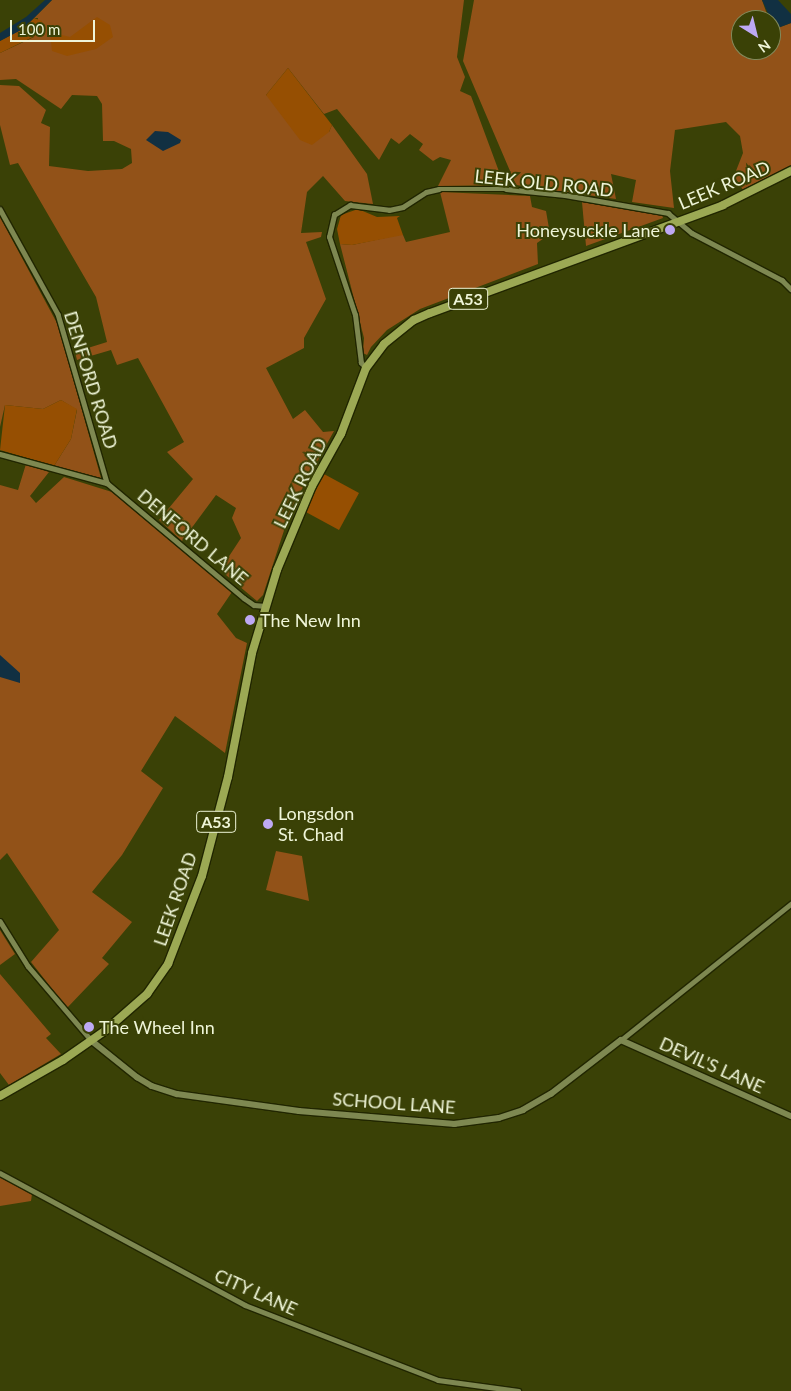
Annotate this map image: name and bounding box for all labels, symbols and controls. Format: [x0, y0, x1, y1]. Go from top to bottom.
scale bar [12, 10, 98, 42]
north arrow [731, 10, 781, 60]
text: 100 m [18, 20, 60, 38]
text: N [755, 37, 774, 57]
street label: LEEK ROAD [675, 156, 773, 214]
street label: LEEK OLD ROAD [473, 165, 615, 201]
place label: Honeysuckle Lane [516, 219, 660, 241]
marker: Honeysuckle Lane [664, 224, 676, 236]
road number: A53 [448, 286, 488, 312]
street label: DENFORD ROAD [60, 308, 122, 452]
street label: LEEK ROAD [269, 434, 331, 532]
street label: DENFORD LANE [133, 485, 253, 589]
place label: The New Inn [260, 609, 361, 631]
marker: The New Inn [244, 614, 256, 626]
place label: Longsdon St. Chad [278, 803, 354, 846]
road number: A53 [196, 809, 236, 836]
marker: Longsdon St. Chad [262, 818, 274, 830]
street label: LEEK ROAD [149, 849, 201, 949]
place label: The Wheel Inn [99, 1016, 215, 1038]
marker: The Wheel Inn [83, 1021, 95, 1033]
street label: DEVIL'S LANE [656, 1032, 768, 1098]
street label: SCHOOL LANE [332, 1088, 456, 1118]
street label: CITY LANE [211, 1264, 301, 1320]

